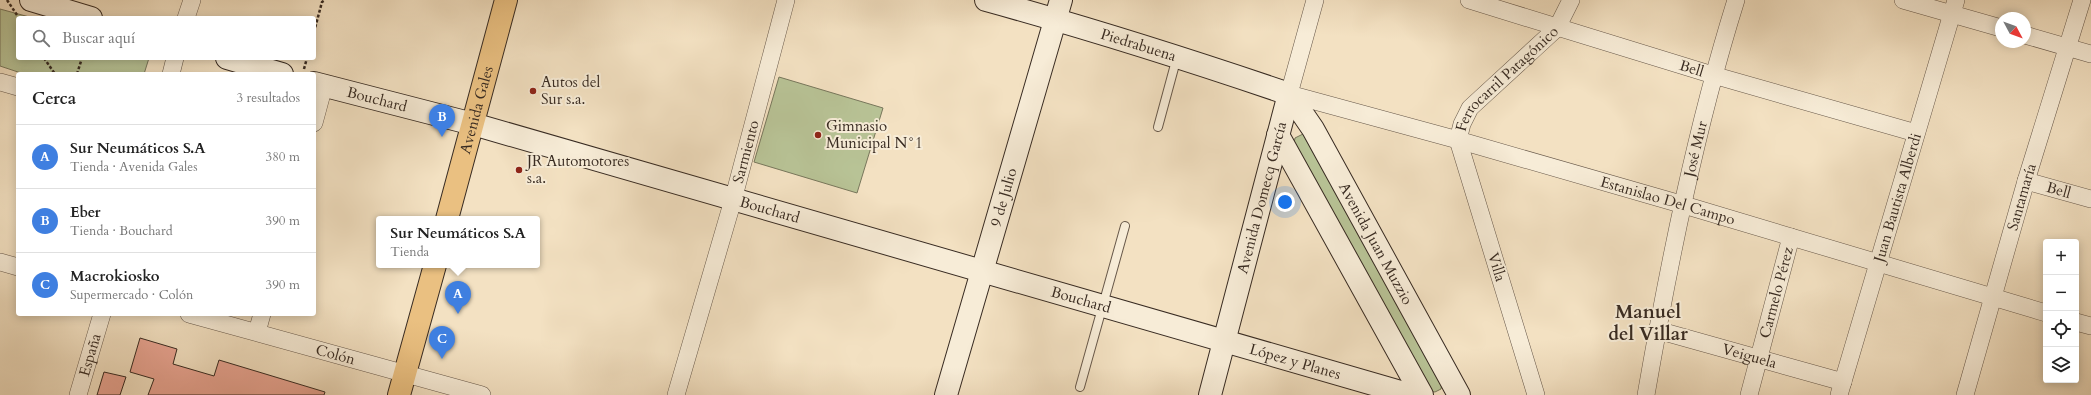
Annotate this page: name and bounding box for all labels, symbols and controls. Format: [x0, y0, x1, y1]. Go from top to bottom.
north arrow [1995, 12, 2031, 48]
search box [16, 16, 316, 60]
street label: Ferrocarril Patagónico [1451, 22, 1563, 133]
street label: Piedrabuena [1098, 24, 1179, 66]
icon: search [30, 27, 52, 49]
text: Buscar aquí [62, 28, 135, 48]
street label: Bell [1677, 55, 1707, 82]
street label: Avenida Gales [455, 64, 498, 156]
place label: Autos del Sur s.a. [541, 72, 601, 109]
street label: Bouchard [345, 82, 409, 117]
marker: Autos del Sur s.a. [528, 86, 538, 96]
text: Cerca [32, 87, 76, 110]
text: 3 resultados [236, 89, 300, 107]
pin: B [429, 104, 455, 137]
place label: Gimnasio Municipal N°1 [826, 116, 923, 153]
street label: Sarmiento [728, 118, 764, 186]
street label: José Mur [1679, 118, 1712, 181]
street label: Avenida Domecq García [1232, 119, 1291, 276]
marker: Gimnasio Municipal N°1 [813, 130, 823, 140]
street label: Juan Bautista Alberdi [1868, 131, 1926, 266]
text: Sur Neumáticos S.A [70, 138, 206, 158]
text: A [40, 148, 50, 166]
text: 380 m [266, 148, 300, 166]
place label: JR Automotores s.a. [525, 151, 629, 188]
text: Tienda · Avenida Gales [70, 158, 198, 176]
street label: Santamaría [2002, 160, 2041, 233]
marker: JR Automotores s.a. [514, 165, 524, 175]
street label: 9 de Julio [986, 166, 1022, 229]
street label: Estanislao Del Campo [1598, 171, 1738, 230]
street label: Bell [2044, 177, 2073, 203]
street label: Avenida Juan Muzzio [1334, 179, 1417, 308]
street label: Bouchard [737, 192, 802, 228]
your location [1275, 192, 1295, 212]
text: Eber [70, 202, 101, 222]
text: B [40, 212, 50, 230]
text: 390 m [266, 212, 300, 230]
popup [376, 216, 540, 268]
text: Tienda · Bouchard [70, 222, 173, 240]
text: Sur Neumáticos S.A [390, 223, 526, 243]
map controls [2043, 239, 2079, 383]
button: + [2043, 239, 2079, 275]
text: Tienda [390, 243, 429, 261]
street label: Carmelo Pérez [1755, 244, 1798, 340]
street label: Villa [1483, 250, 1511, 284]
text: Macrokiosko [70, 266, 160, 286]
button: − [2043, 275, 2079, 311]
text: C [40, 276, 50, 294]
text: 390 m [266, 276, 300, 294]
pin: A [445, 281, 471, 314]
street label: Bouchard [1049, 281, 1113, 318]
text: Supermercado · Colón [70, 286, 193, 304]
district label: Manuel del Villar [1608, 299, 1688, 347]
button: locate [2043, 311, 2079, 347]
pin: C [429, 326, 455, 359]
street label: España [74, 330, 106, 379]
street label: López y Planes [1247, 339, 1343, 384]
street label: Veiguela [1720, 339, 1780, 373]
street label: Colón [314, 340, 358, 370]
button: layers [2043, 347, 2079, 383]

